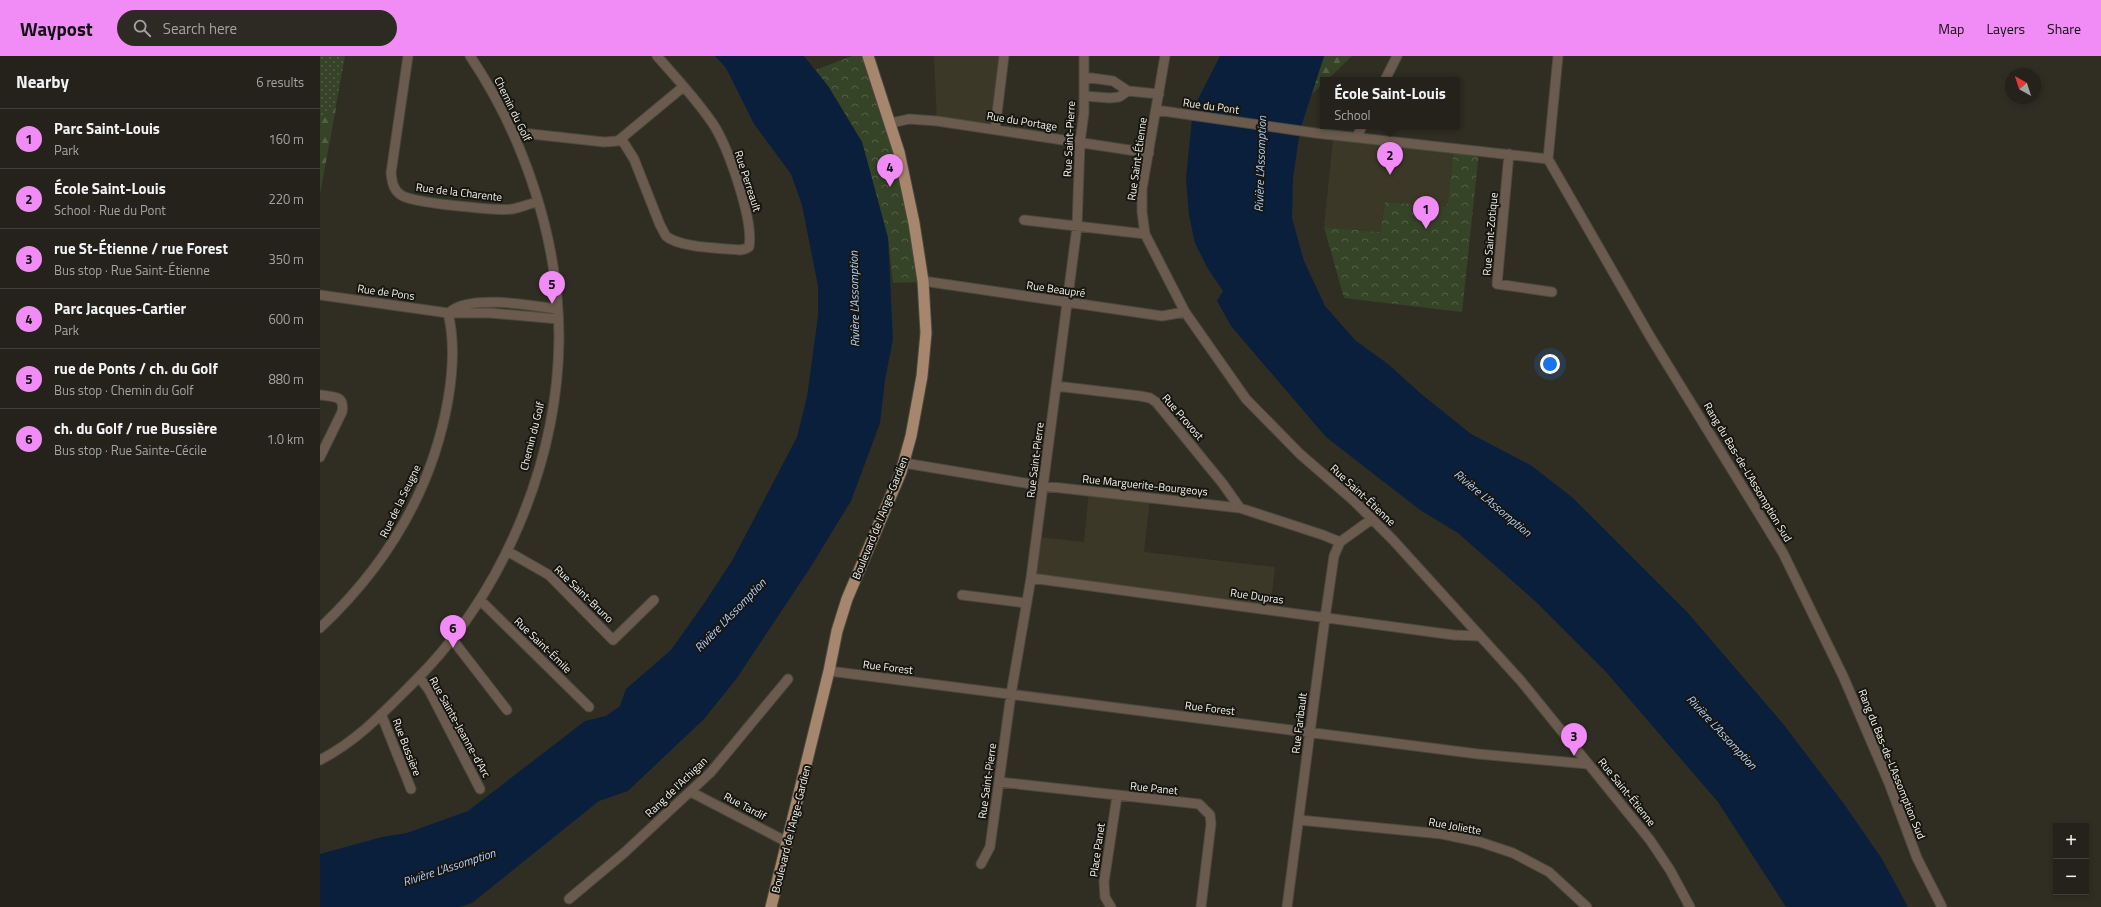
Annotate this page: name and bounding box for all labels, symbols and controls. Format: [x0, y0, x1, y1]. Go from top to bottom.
search box [117, 10, 397, 46]
text: Waypost [20, 14, 93, 43]
icon: search [131, 17, 153, 39]
text: Search here [163, 17, 237, 40]
text: Map [1938, 18, 1964, 39]
text: Layers [1986, 18, 2025, 39]
text: Share [2047, 18, 2081, 39]
north arrow [2005, 68, 2041, 104]
text: Nearby [16, 69, 69, 95]
text: 6 results [256, 72, 304, 92]
street label: Chemin du Golf [490, 74, 536, 144]
popup [1320, 77, 1460, 129]
text: École Saint-Louis [1334, 82, 1446, 105]
street label: Rue du Pont [1182, 94, 1240, 118]
street label: Rue Saint-Pierre [1059, 100, 1079, 178]
text: School [1334, 105, 1371, 125]
street label: Rue du Portage [986, 108, 1059, 135]
water label: Rivière L'Assomption [1249, 114, 1271, 213]
street label: Rue Saint-Étienne [1123, 116, 1151, 202]
text: Parc Saint-Louis [54, 117, 160, 140]
text: 1 [25, 129, 33, 149]
text: 160 m [268, 129, 304, 149]
text: Park [54, 140, 79, 160]
pin: 2 [1377, 142, 1403, 175]
street label: Rue Perreault [731, 148, 765, 214]
pin: 4 [877, 154, 903, 187]
text: École Saint-Louis [54, 177, 166, 200]
street label: Rue de la Charente [415, 179, 503, 205]
text: 2 [25, 189, 33, 209]
text: 220 m [268, 189, 304, 209]
street label: Rue Saint-Zotique [1478, 191, 1502, 276]
pin: 1 [1413, 196, 1439, 229]
text: School · Rue du Pont [54, 200, 166, 220]
text: rue St-Étienne / rue Forest [54, 237, 228, 260]
text: 3 [25, 249, 33, 269]
text: 350 m [268, 249, 304, 269]
water label: Rivière L'Assomption [844, 250, 864, 347]
text: Bus stop · Rue Saint-Étienne [54, 260, 210, 280]
pin: 5 [539, 271, 565, 304]
street label: Rue Beaupré [1026, 277, 1087, 301]
street label: Rue de Pons [356, 280, 416, 304]
text: Parc Jacques-Cartier [54, 297, 186, 320]
text: 4 [25, 309, 33, 329]
text: 600 m [268, 309, 304, 329]
text: Park [54, 320, 79, 340]
your location [1540, 354, 1560, 374]
text: rue de Ponts / ch. du Golf [54, 357, 218, 380]
text: 5 [25, 369, 33, 389]
text: 880 m [268, 369, 304, 389]
text: Bus stop · Chemin du Golf [54, 380, 194, 400]
street label: Rue Provost [1158, 390, 1208, 444]
street label: Rang du Bas-de-L'Assomption Sud [1700, 399, 1796, 545]
street label: Chemin du Golf [516, 400, 548, 472]
text: ch. du Golf / rue Bussière [54, 417, 217, 440]
street label: Rue Saint-Pierre [1022, 421, 1048, 499]
text: 6 [25, 429, 33, 449]
text: 1.0 km [267, 429, 304, 449]
text: Bus stop · Rue Sainte-Cécile [54, 440, 207, 460]
street label: Boulevard de l'Ange-Gardien [848, 454, 912, 582]
street label: Rue de la Seugne [375, 461, 425, 540]
street label: Rue Saint-Étienne [1327, 461, 1399, 530]
water label: Rivière L'Assomption [1450, 465, 1537, 542]
street label: Rue Marguerite-Bourgeoys [1082, 470, 1208, 500]
street label: Rue Saint-Bruno [551, 562, 617, 627]
water label: Rivière L'Assomption [690, 573, 771, 656]
street label: Rue Dupras [1229, 584, 1285, 608]
street label: Rue Saint-Émile [511, 613, 576, 677]
pin: 6 [440, 615, 466, 648]
street label: Rue Forest [862, 656, 914, 678]
street label: Rue Sainte-Jeanne-d'Arc [426, 674, 495, 781]
street label: Rang du Bas-de-L'Assomption Sud [1855, 687, 1930, 841]
water label: Rivière L'Assomption [1682, 690, 1763, 774]
street label: Rue Faribault [1287, 691, 1311, 754]
street label: Rue Forest [1184, 697, 1236, 719]
street label: Rue Bussière [389, 716, 425, 779]
pin: 3 [1561, 723, 1587, 756]
street label: Rue Saint-Pierre [974, 742, 1000, 820]
street label: Rang de l'Achigan [641, 753, 711, 821]
street label: Rue Saint-Étienne [1594, 754, 1660, 830]
street label: Boulevard de l'Ange-Gardien [767, 763, 815, 895]
street label: Rue Panet [1129, 778, 1179, 798]
street label: Rue Tardif [721, 788, 770, 824]
street label: Rue Joliette [1427, 813, 1483, 839]
street label: Place Panet [1085, 822, 1109, 878]
map controls [2053, 823, 2089, 895]
button: + [2053, 823, 2089, 859]
water label: Rivière L'Assomption [400, 843, 499, 891]
button: − [2053, 859, 2089, 895]

